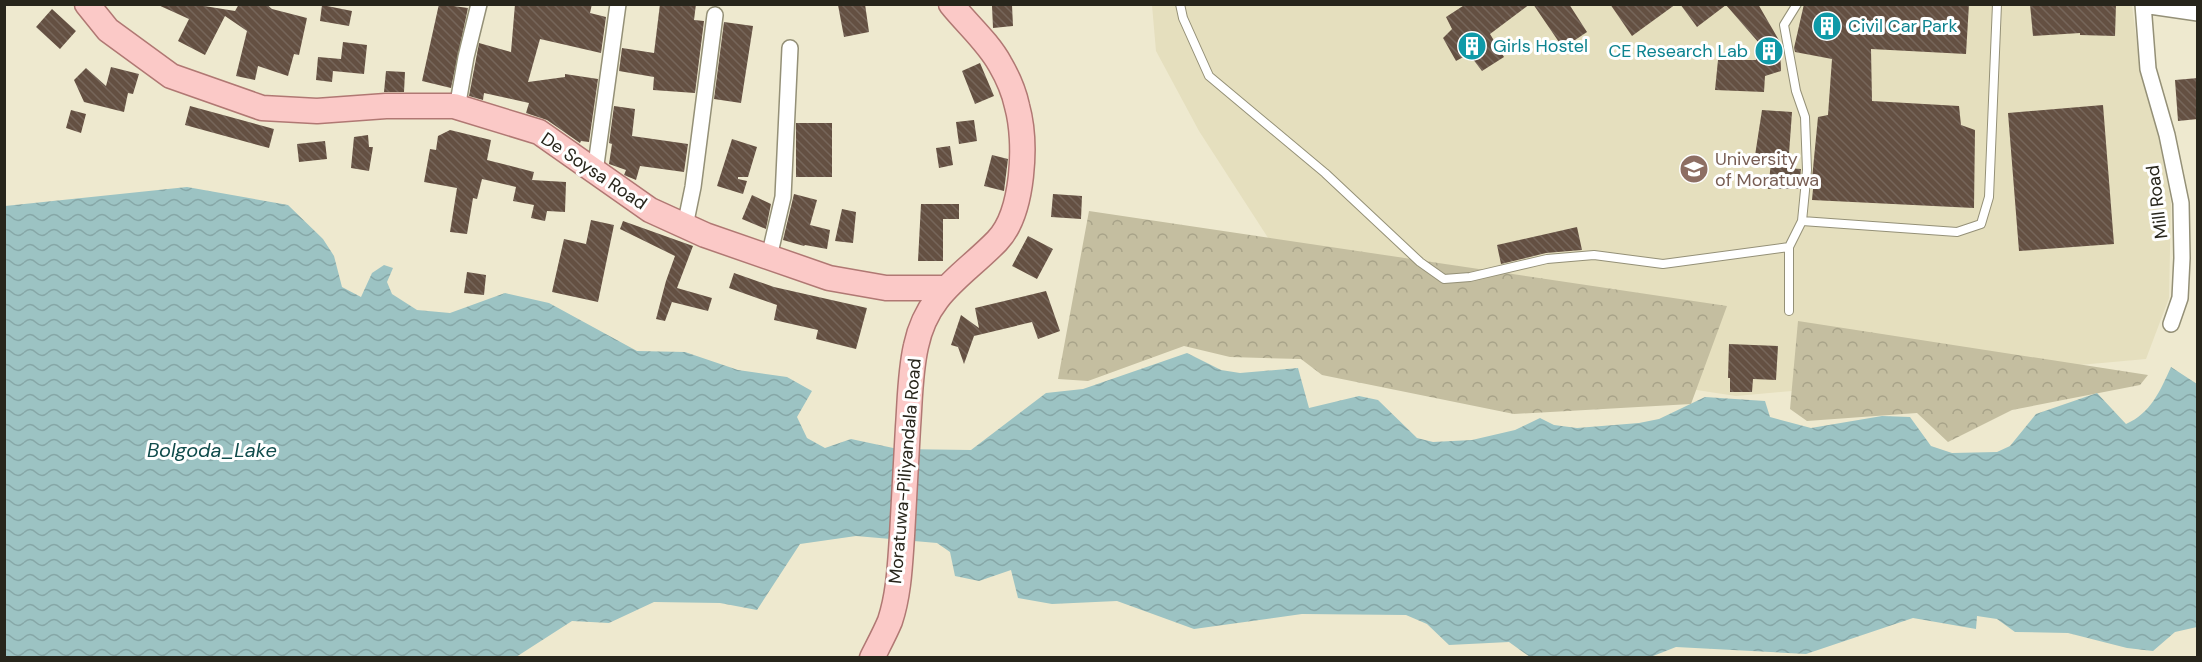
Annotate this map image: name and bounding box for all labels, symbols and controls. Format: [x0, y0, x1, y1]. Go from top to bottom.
building icon: Civil Car Park [1811, 10, 1843, 42]
place label: Civil Car Park [1848, 14, 1958, 38]
building icon: Girls Hostel [1456, 30, 1488, 62]
place label: Girls Hostel [1493, 34, 1588, 58]
building icon: CE Research Lab [1753, 35, 1785, 67]
place label: CE Research Lab [1608, 39, 1748, 63]
street label: De Soysa Road [536, 127, 652, 215]
place label: University of Moratuwa [1715, 147, 1819, 192]
school or university icon: University of Moratuwa [1678, 153, 1710, 185]
street label: Mill Road [2141, 164, 2173, 240]
street label: Moratuwa-Piliyandala Road [883, 357, 927, 585]
water label: Bolgoda_Lake [147, 437, 277, 463]

